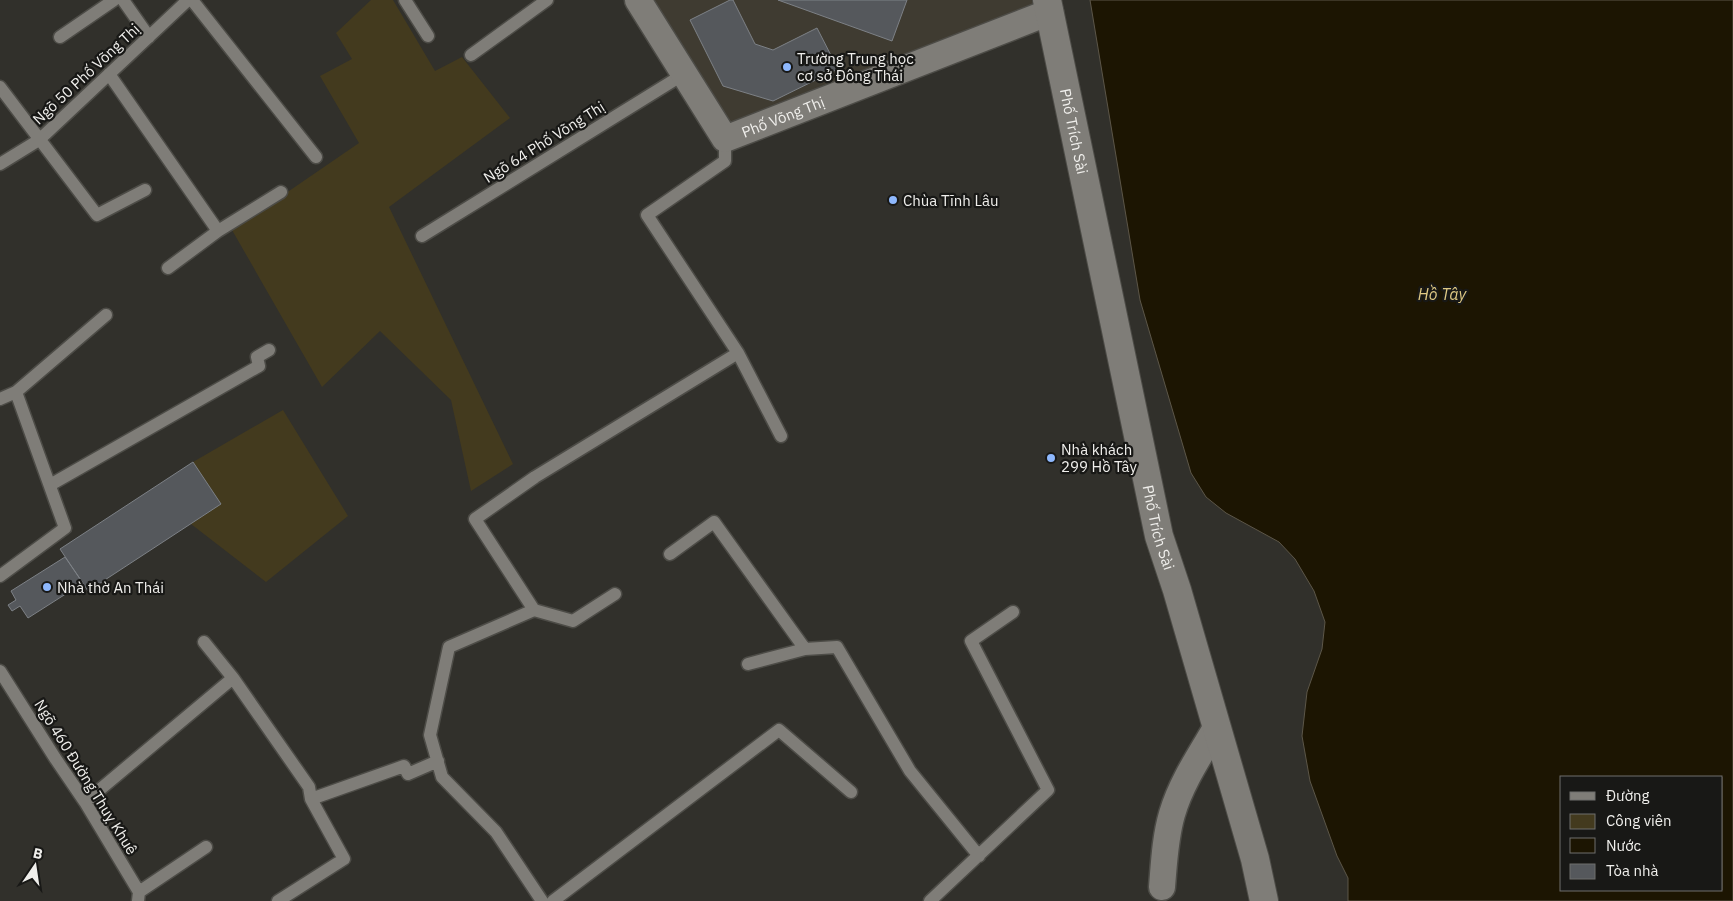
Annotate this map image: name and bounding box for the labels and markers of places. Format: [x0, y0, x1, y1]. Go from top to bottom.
place label: Trường Trung học cơ sở Đông Thái [797, 49, 914, 85]
marker: Trường Trung học cơ sở Đông Thái [781, 61, 793, 73]
place label: Chùa Tĩnh Lâu [903, 191, 998, 210]
marker: Chùa Tĩnh Lâu [887, 194, 899, 206]
place label: Nhà khách 299 Hồ Tây [1061, 440, 1138, 476]
marker: Nhà khách 299 Hồ Tây [1045, 452, 1057, 464]
place label: Nhà thờ An Thái [57, 578, 164, 597]
marker: Nhà thờ An Thái [41, 581, 53, 593]

